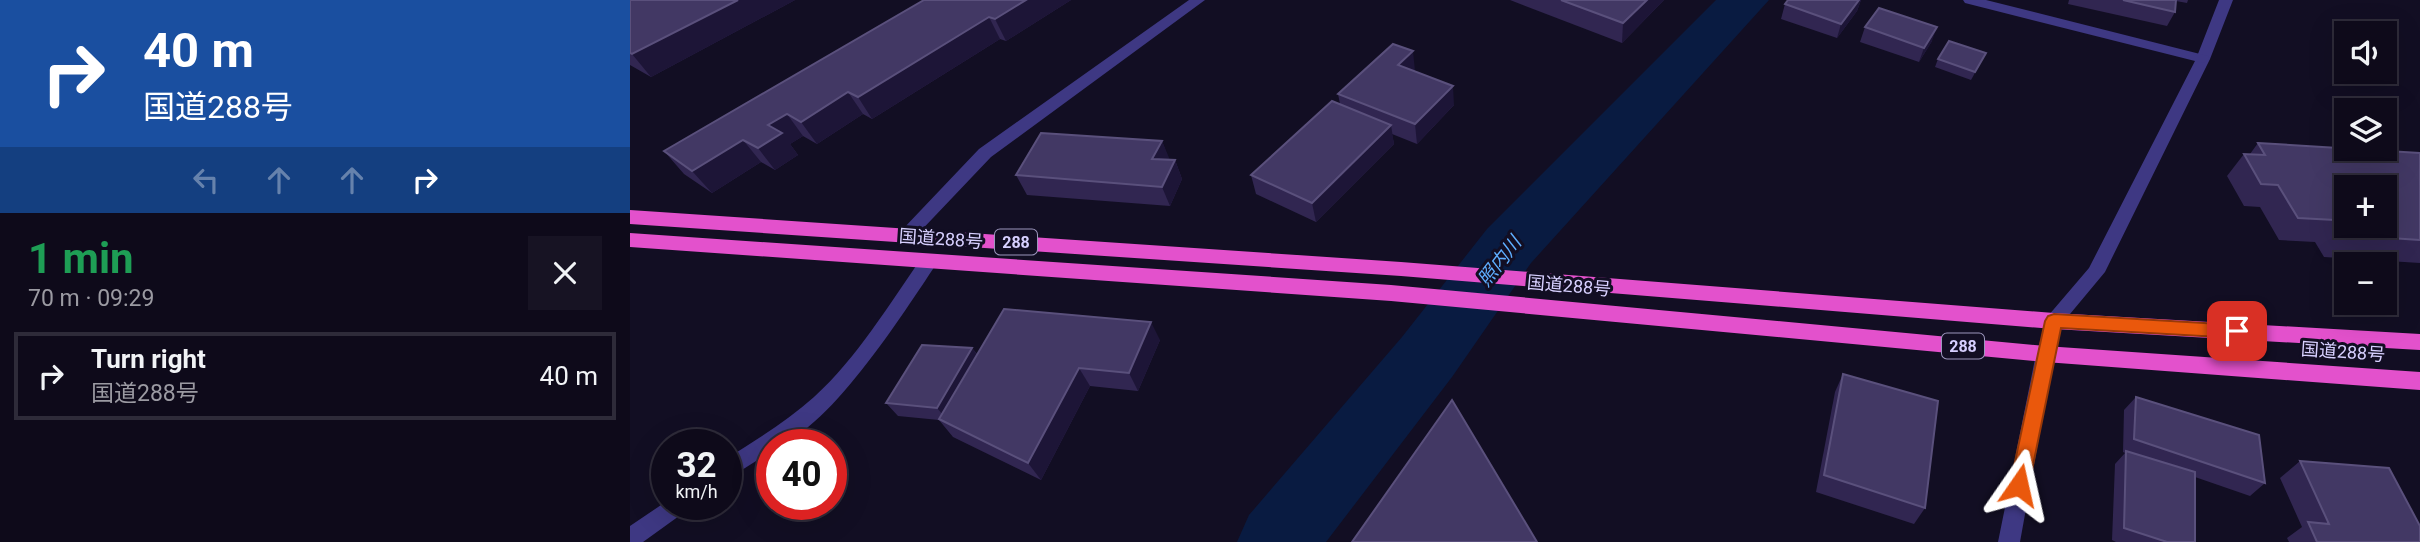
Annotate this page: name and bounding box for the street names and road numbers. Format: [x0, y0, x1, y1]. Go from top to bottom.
street label: 国道288号 [898, 225, 984, 252]
road number: 288 [995, 230, 1037, 254]
street label: 国道288号 [1526, 271, 1612, 300]
road number: 288 [1942, 334, 1984, 358]
street label: 国道288号 [2300, 338, 2386, 365]

